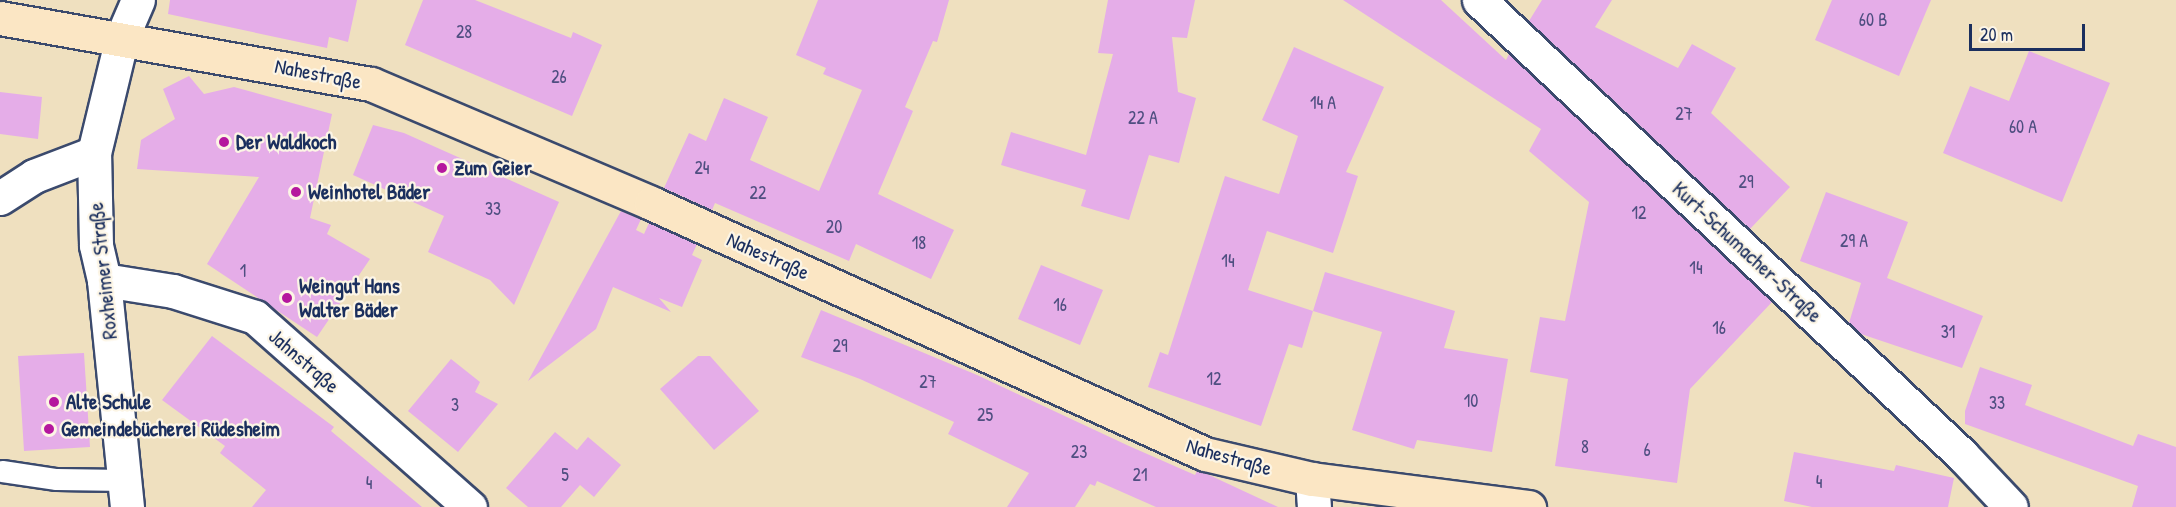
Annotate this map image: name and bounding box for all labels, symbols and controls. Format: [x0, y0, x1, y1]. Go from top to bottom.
house number: 60 B [1859, 9, 1887, 31]
scale bar [1972, 12, 2088, 50]
house number: 28 [456, 21, 472, 43]
text: 20 m [1980, 22, 2013, 47]
street label: Nahestraße [273, 53, 363, 95]
house number: 26 [551, 66, 567, 88]
house number: 14 A [1310, 92, 1336, 114]
house number: 27 [1675, 103, 1693, 125]
house number: 22 A [1128, 107, 1158, 129]
house number: 60 A [2009, 116, 2037, 138]
place label: Der Waldkoch [236, 129, 336, 155]
marker: Der Waldkoch [217, 135, 231, 149]
place label: Zum Geier [454, 155, 532, 181]
house number: 24 [694, 157, 710, 179]
marker: Zum Geier [435, 161, 449, 175]
house number: 29 [1738, 171, 1754, 193]
street label: Kurt-Schumacher-Straße [1667, 176, 1827, 328]
place label: Weinhotel Bäder [308, 179, 430, 205]
house number: 22 [750, 182, 766, 204]
marker: Weinhotel Bäder [289, 185, 303, 199]
house number: 33 [485, 198, 501, 220]
street label: Roxheimer Straße [83, 201, 123, 341]
house number: 12 [1632, 202, 1646, 224]
house number: 20 [826, 216, 842, 238]
street label: Nahestraße [723, 227, 813, 285]
house number: 29 A [1840, 230, 1868, 252]
house number: 18 [912, 232, 926, 254]
house number: 14 [1221, 250, 1235, 272]
house number: 14 [1689, 257, 1703, 279]
house number: 1 [240, 260, 246, 282]
place label: Weingut Hans Walter Bäder [299, 273, 400, 323]
marker: Weingut Hans Walter Bäder [280, 291, 294, 305]
house number: 16 [1053, 294, 1067, 316]
house number: 16 [1712, 317, 1726, 339]
house number: 31 [1941, 321, 1955, 343]
street label: Jahnstraße [264, 323, 344, 399]
house number: 29 [832, 335, 848, 357]
house number: 12 [1207, 368, 1221, 390]
house number: 27 [919, 371, 937, 393]
place label: Alte Schule [66, 389, 151, 415]
house number: 10 [1464, 390, 1478, 412]
house number: 33 [1989, 392, 2005, 414]
house number: 3 [451, 394, 459, 416]
marker: Alte Schule [47, 395, 61, 409]
house number: 25 [977, 404, 993, 426]
place label: Gemeindebücherei Rüdesheim [61, 416, 280, 442]
marker: Gemeindebücherei Rüdesheim [42, 422, 56, 436]
street label: Nahestraße [1183, 433, 1275, 481]
house number: 8 [1581, 436, 1589, 458]
house number: 6 [1643, 439, 1651, 461]
house number: 23 [1071, 441, 1087, 463]
house number: 5 [561, 464, 569, 486]
house number: 21 [1133, 464, 1147, 486]
house number: 4 [1816, 471, 1822, 493]
house number: 4 [366, 472, 372, 494]

